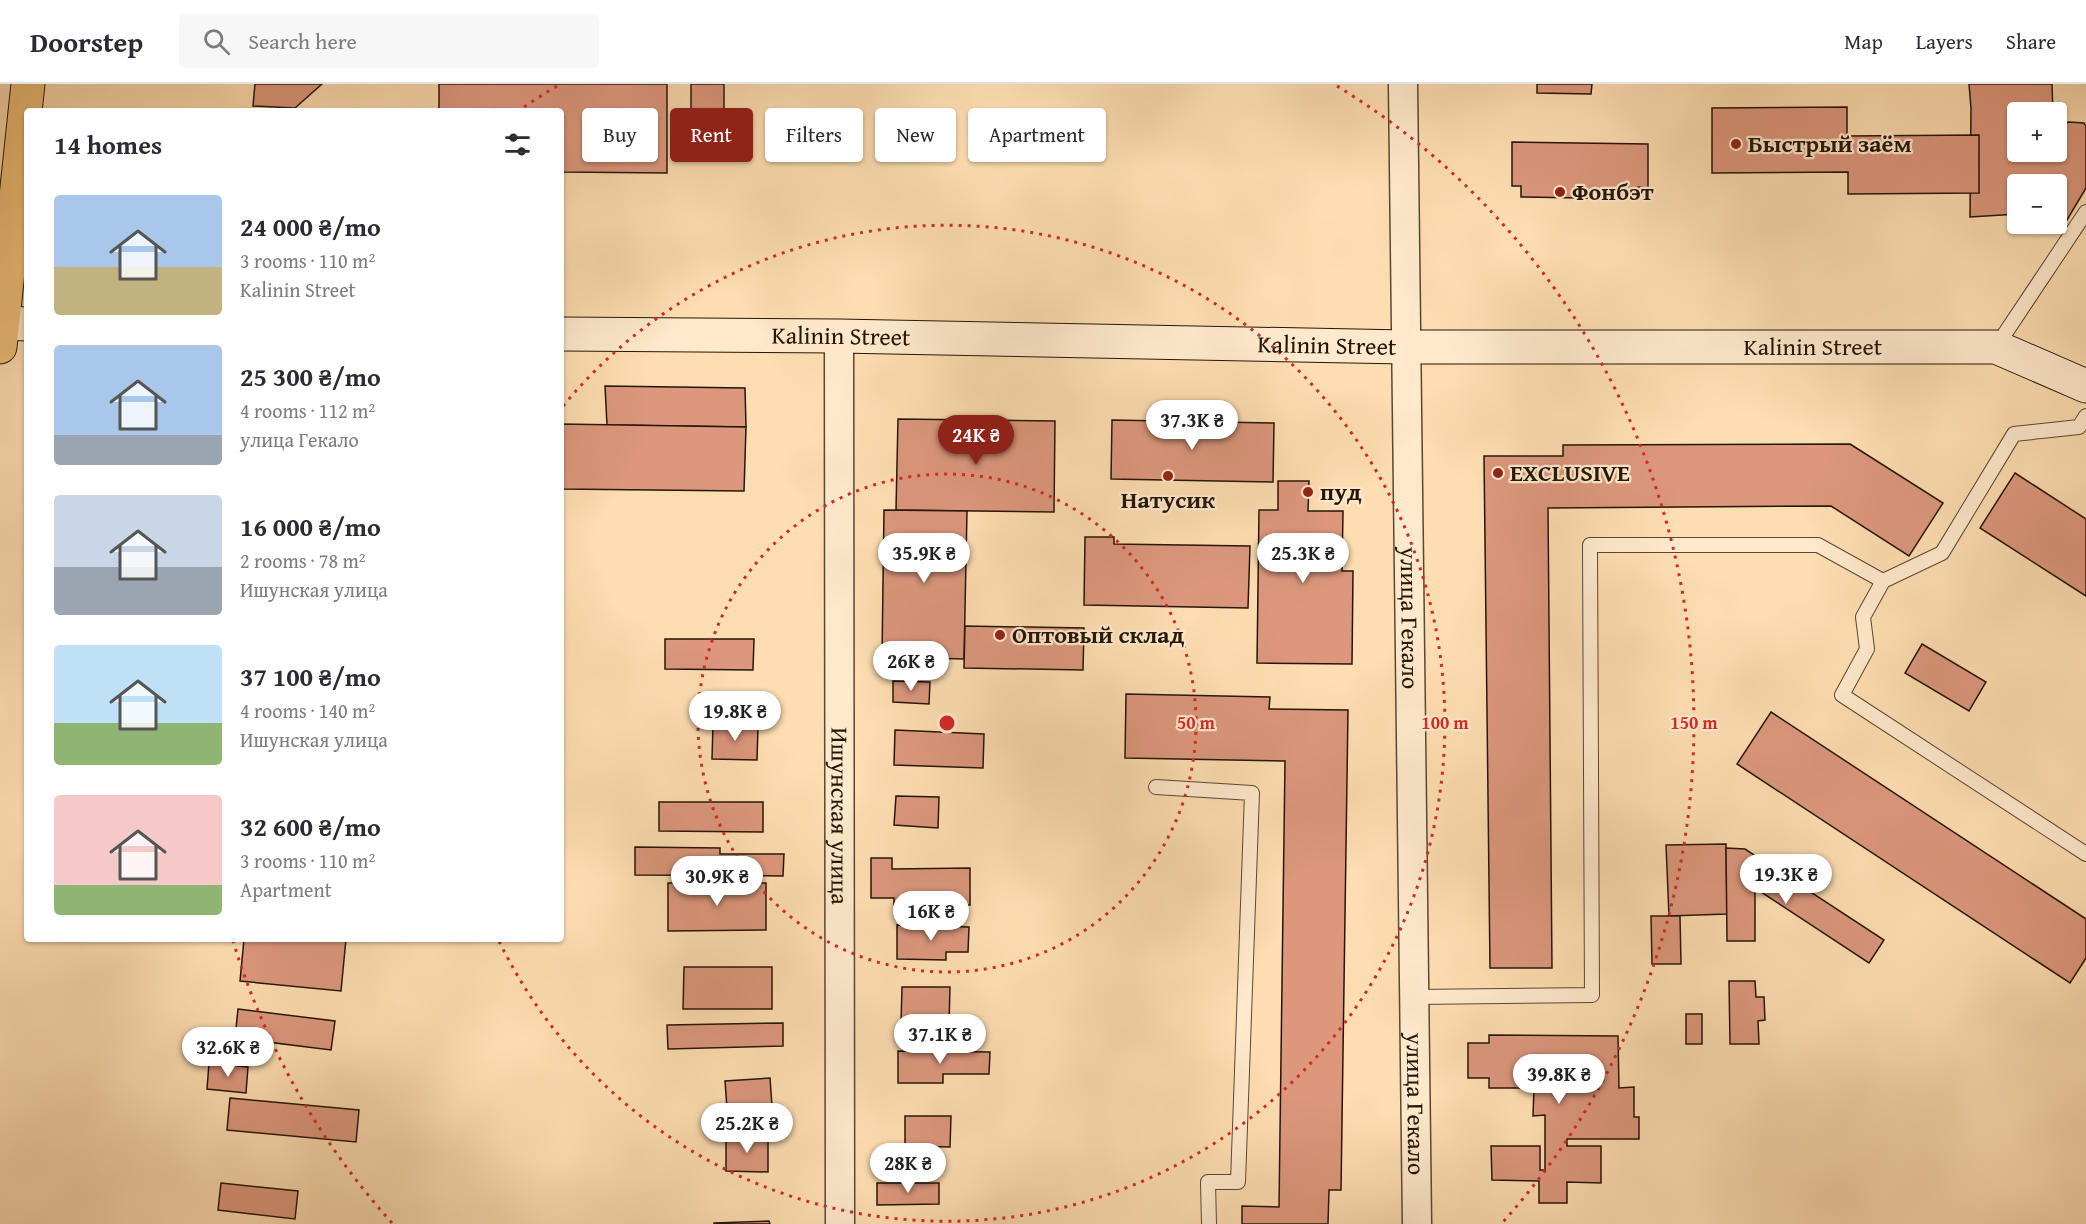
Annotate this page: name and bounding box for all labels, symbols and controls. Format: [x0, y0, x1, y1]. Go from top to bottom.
search box [179, 14, 599, 68]
text: Doorstep [30, 21, 143, 62]
icon: search [200, 25, 233, 58]
text: Search here [248, 25, 357, 57]
text: Map [1844, 26, 1883, 57]
text: Layers [1916, 26, 1973, 57]
text: Share [2006, 26, 2056, 57]
map controls [2007, 102, 2067, 234]
button: + [2007, 102, 2067, 162]
chip: Buy [582, 108, 658, 162]
chip: Rent [670, 108, 753, 162]
chip: Filters [765, 108, 863, 162]
chip: New [875, 108, 956, 162]
chip: Apartment [968, 108, 1106, 162]
text: 14 homes [54, 125, 162, 164]
place label: Быстрый заём [1748, 126, 1912, 161]
icon: filters [501, 128, 534, 161]
marker: Быстрый заём [1729, 137, 1743, 151]
place label: Фонбэт [1572, 174, 1654, 209]
button: − [2007, 174, 2067, 234]
marker: Фонбэт [1553, 185, 1567, 199]
text: 24 000 ₴/mo [240, 207, 381, 246]
icon: home [102, 219, 174, 291]
text: 3 rooms · 110 m² [240, 246, 375, 275]
text: Kalinin Street [240, 275, 356, 304]
street label: Kalinin Street [771, 318, 911, 354]
street label: Kalinin Street [1257, 326, 1397, 364]
street label: Kalinin Street [1743, 329, 1883, 364]
text: 25 300 ₴/mo [240, 357, 381, 396]
icon: home [102, 369, 174, 441]
text: 4 rooms · 112 m² [240, 396, 375, 425]
pin: 37.3K ₴ [1137, 400, 1247, 451]
text: 37.3K ₴ [1160, 405, 1224, 434]
pin: 24K ₴ [934, 415, 1018, 466]
text: 24K ₴ [952, 420, 1000, 449]
text: улица Гекало [240, 425, 359, 454]
place label: EXCLUSIVE [1510, 455, 1630, 490]
marker: EXCLUSIVE [1491, 466, 1505, 480]
marker: Натусик [1161, 469, 1175, 483]
place label: пуд [1320, 474, 1362, 509]
place label: Натусик [1121, 482, 1215, 517]
marker: пуд [1301, 485, 1315, 499]
text: 16 000 ₴/mo [240, 507, 381, 546]
icon: home [102, 519, 174, 591]
pin: 35.9K ₴ [869, 533, 979, 584]
pin: 25.3K ₴ [1248, 533, 1358, 584]
text: 35.9K ₴ [892, 538, 956, 567]
text: 25.3K ₴ [1271, 538, 1335, 567]
street label: улица Гекало [1392, 545, 1428, 689]
text: 2 rooms · 78 m² [240, 546, 366, 575]
text: Ишунская улица [240, 575, 388, 604]
place label: Оптовый склад [1012, 617, 1185, 652]
marker: Оптовый склад [993, 628, 1007, 642]
pin: 26K ₴ [869, 641, 953, 692]
text: 26K ₴ [887, 646, 935, 675]
text: 37 100 ₴/mo [240, 657, 381, 696]
icon: home [102, 669, 174, 741]
pin: 19.8K ₴ [680, 691, 790, 742]
text: 4 rooms · 140 m² [240, 696, 375, 725]
text: 19.8K ₴ [703, 696, 767, 725]
text: 50 m [1177, 709, 1216, 736]
text: 100 m [1421, 709, 1469, 736]
text: 150 m [1670, 709, 1718, 736]
centre of rings [937, 713, 957, 733]
text: Ишунская улица [240, 725, 388, 754]
street label: Ишунская улица [822, 727, 858, 905]
text: 32 600 ₴/mo [240, 807, 381, 846]
icon: home [102, 819, 174, 891]
text: 3 rooms · 110 m² [240, 846, 375, 875]
pin: 19.3K ₴ [1731, 854, 1841, 905]
pin: 30.9K ₴ [662, 856, 772, 907]
text: 19.3K ₴ [1754, 859, 1818, 888]
text: 30.9K ₴ [685, 861, 749, 890]
text: Apartment [240, 875, 332, 904]
pin: 16K ₴ [889, 891, 973, 942]
text: 16K ₴ [907, 896, 955, 925]
pin: 37.1K ₴ [885, 1014, 995, 1065]
text: 37.1K ₴ [908, 1019, 972, 1048]
pin: 32.6K ₴ [173, 1027, 283, 1078]
street label: улица Гекало [1398, 1031, 1434, 1175]
text: 32.6K ₴ [196, 1032, 260, 1061]
pin: 39.8K ₴ [1504, 1054, 1614, 1105]
text: 39.8K ₴ [1527, 1059, 1591, 1088]
pin: 25.2K ₴ [692, 1103, 802, 1154]
text: 25.2K ₴ [715, 1108, 779, 1137]
pin: 28K ₴ [866, 1143, 950, 1194]
text: 28K ₴ [884, 1148, 932, 1177]

